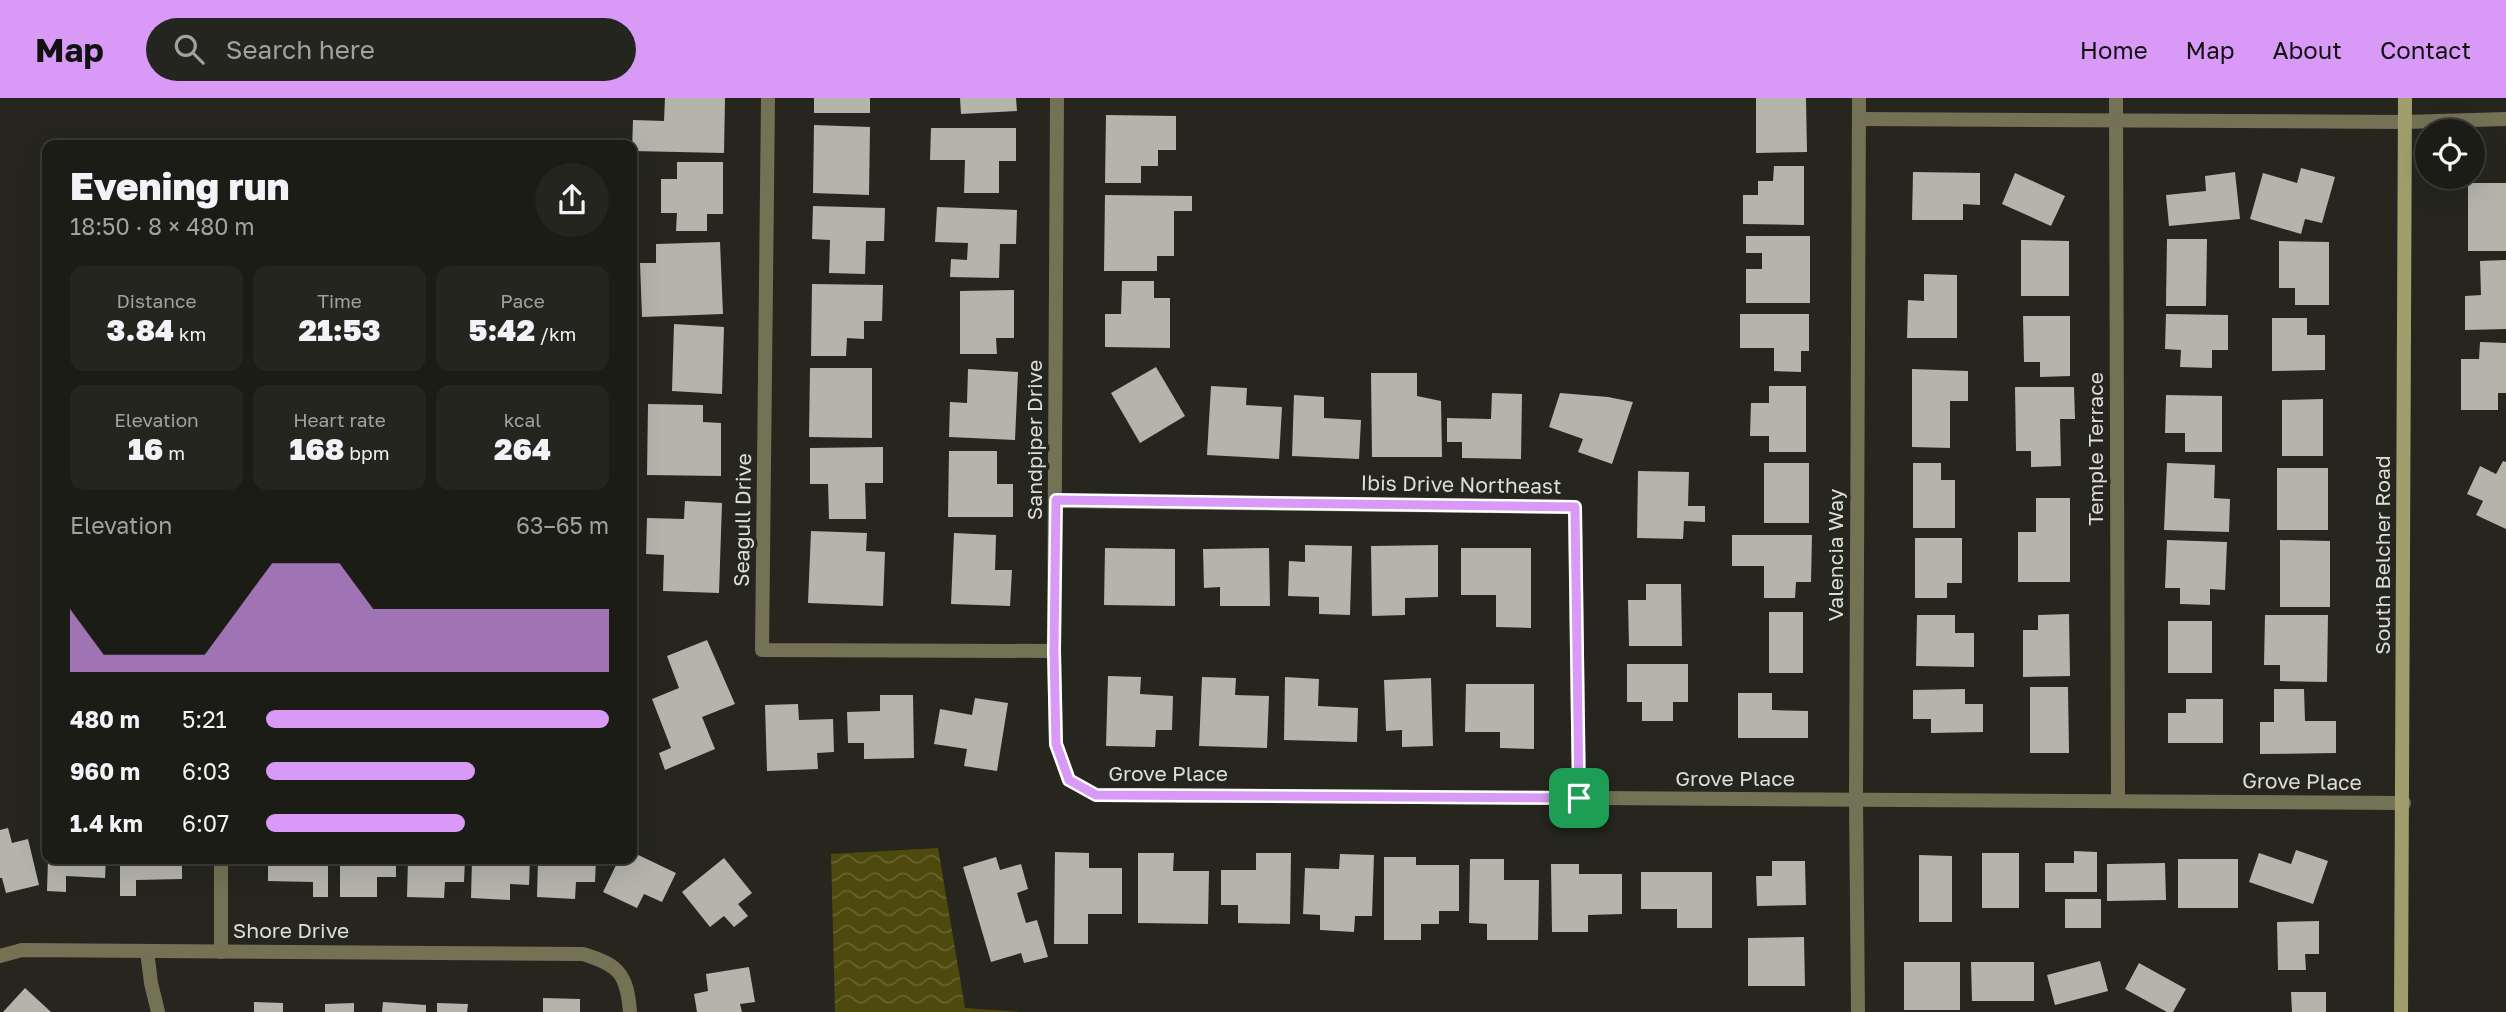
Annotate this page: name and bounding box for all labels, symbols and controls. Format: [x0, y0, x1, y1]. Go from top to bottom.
search box [146, 18, 636, 81]
text: Map [35, 30, 104, 69]
icon: search [170, 30, 208, 68]
text: Search here [226, 34, 375, 65]
text: Home [2080, 35, 2148, 64]
text: Map [2186, 35, 2235, 64]
text: About [2273, 35, 2342, 64]
text: Contact [2380, 35, 2471, 64]
map controls [2415, 119, 2485, 189]
button: locate [2415, 119, 2485, 189]
text: Evening run [70, 163, 289, 208]
button: share [535, 163, 609, 237]
text: 18:50 · 8 × 480 m [70, 212, 255, 240]
text: Distance [117, 289, 196, 312]
text: Time [317, 289, 362, 312]
text: Pace [500, 289, 545, 312]
text: 3.84 [107, 312, 174, 348]
text: 21:53 [298, 312, 381, 348]
text: 5:42 [469, 312, 535, 348]
text: km [174, 322, 206, 345]
text: /km [535, 322, 576, 345]
street label: Sandpiper Drive [1021, 360, 1047, 520]
street label: Temple Terrace [2082, 372, 2108, 526]
text: Elevation [114, 408, 199, 431]
text: Heart rate [293, 408, 386, 431]
text: kcal [504, 408, 541, 431]
text: 16 [128, 431, 163, 467]
text: 168 [290, 431, 345, 467]
text: 264 [494, 431, 551, 467]
text: m [163, 441, 185, 464]
text: bpm [345, 441, 389, 464]
street label: Seagull Drive [728, 453, 756, 587]
street label: South Belcher Road [2369, 455, 2395, 655]
street label: Ibis Drive Northeast [1360, 469, 1562, 499]
street label: Valencia Way [1822, 488, 1848, 622]
text: Elevation [70, 511, 172, 539]
text: 63–65 m [516, 511, 609, 539]
text: 480 m [70, 705, 140, 733]
text: 5:21 [182, 705, 227, 733]
text: 960 m [70, 757, 140, 785]
text: 6:03 [182, 757, 231, 785]
street label: Grove Place [1108, 760, 1228, 786]
street label: Grove Place [1675, 765, 1795, 791]
street label: Grove Place [2242, 767, 2362, 795]
pin [1549, 768, 1609, 828]
icon: arrive [1560, 779, 1598, 817]
text: 1.4 km [70, 809, 143, 837]
text: 6:07 [182, 809, 229, 837]
street label: Shore Drive [233, 917, 349, 943]

